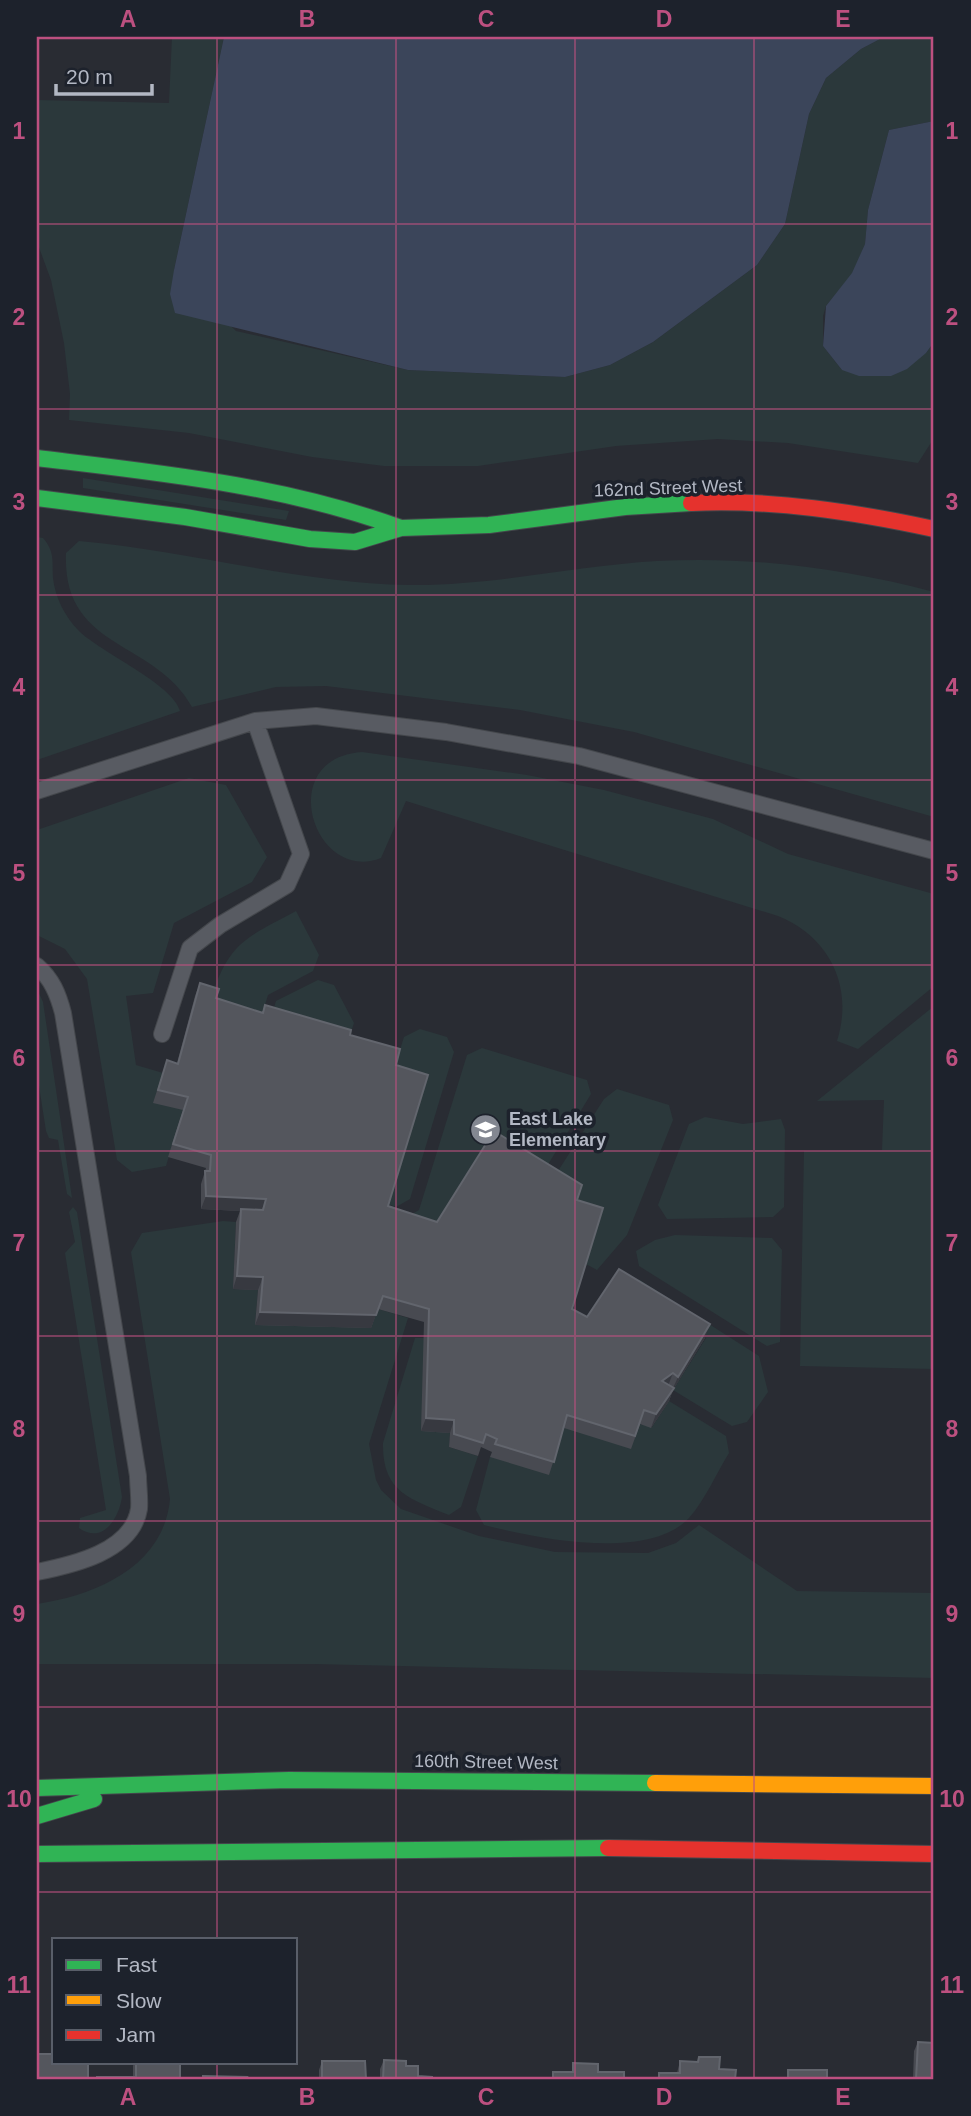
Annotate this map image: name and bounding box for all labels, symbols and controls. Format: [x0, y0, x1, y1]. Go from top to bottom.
text: A [120, 6, 136, 32]
text: B [299, 6, 315, 32]
text: C [478, 6, 494, 32]
text: D [656, 6, 672, 32]
text: E [835, 6, 851, 32]
scale bar [56, 52, 152, 96]
text: 20 m [66, 65, 113, 88]
text: 1 [13, 118, 26, 144]
text: 1 [946, 118, 959, 144]
text: 2 [13, 304, 25, 330]
text: 2 [946, 304, 958, 330]
street label: 162nd Street West [593, 475, 743, 501]
text: 3 [13, 489, 25, 515]
text: 3 [946, 489, 958, 515]
text: 4 [13, 674, 26, 700]
text: 4 [946, 674, 959, 700]
text: 5 [13, 860, 26, 886]
text: 5 [946, 860, 959, 886]
text: 6 [13, 1045, 25, 1071]
text: 6 [946, 1045, 958, 1071]
place label: East Lake Elementary [509, 1109, 606, 1150]
school or university icon: East Lake Elementary [469, 1112, 503, 1146]
text: 7 [13, 1230, 25, 1256]
text: 7 [946, 1230, 958, 1256]
text: 8 [13, 1416, 26, 1442]
text: 8 [946, 1416, 959, 1442]
text: 9 [13, 1601, 25, 1627]
text: 9 [946, 1601, 958, 1627]
street label: 160th Street West [414, 1751, 558, 1773]
text: 10 [6, 1786, 32, 1812]
text: 10 [939, 1786, 965, 1812]
legend [52, 1938, 298, 2064]
text: Fast [116, 1953, 157, 1976]
text: 11 [7, 1972, 31, 1998]
text: 11 [940, 1972, 964, 1998]
text: Slow [116, 1989, 162, 2012]
text: Jam [116, 2023, 156, 2046]
text: A [120, 2084, 136, 2110]
text: B [299, 2084, 315, 2110]
text: C [478, 2084, 494, 2110]
text: D [656, 2084, 672, 2110]
text: E [835, 2084, 851, 2110]

